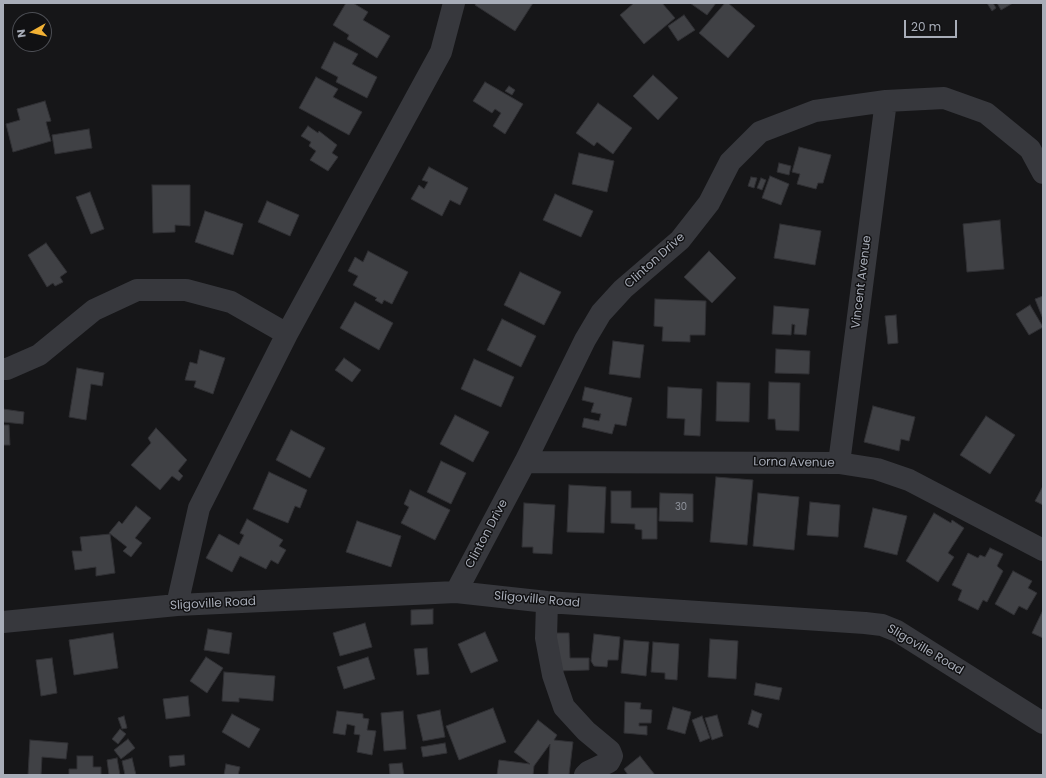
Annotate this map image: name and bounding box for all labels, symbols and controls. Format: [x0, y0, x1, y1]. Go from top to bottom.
north arrow [12, 12, 52, 52]
scale bar [906, 12, 959, 38]
text: 20 m [911, 18, 941, 35]
text: N [13, 28, 30, 39]
street label: Clinton Drive [622, 230, 688, 292]
street label: Vincent Avenue [849, 235, 875, 329]
street label: Lorna Avenue [753, 455, 835, 471]
street label: Clinton Drive [463, 497, 511, 571]
house number: 30 [675, 501, 687, 513]
street label: Sligoville Road [493, 589, 581, 611]
street label: Sligoville Road [170, 595, 256, 613]
street label: Sligoville Road [884, 622, 966, 678]

